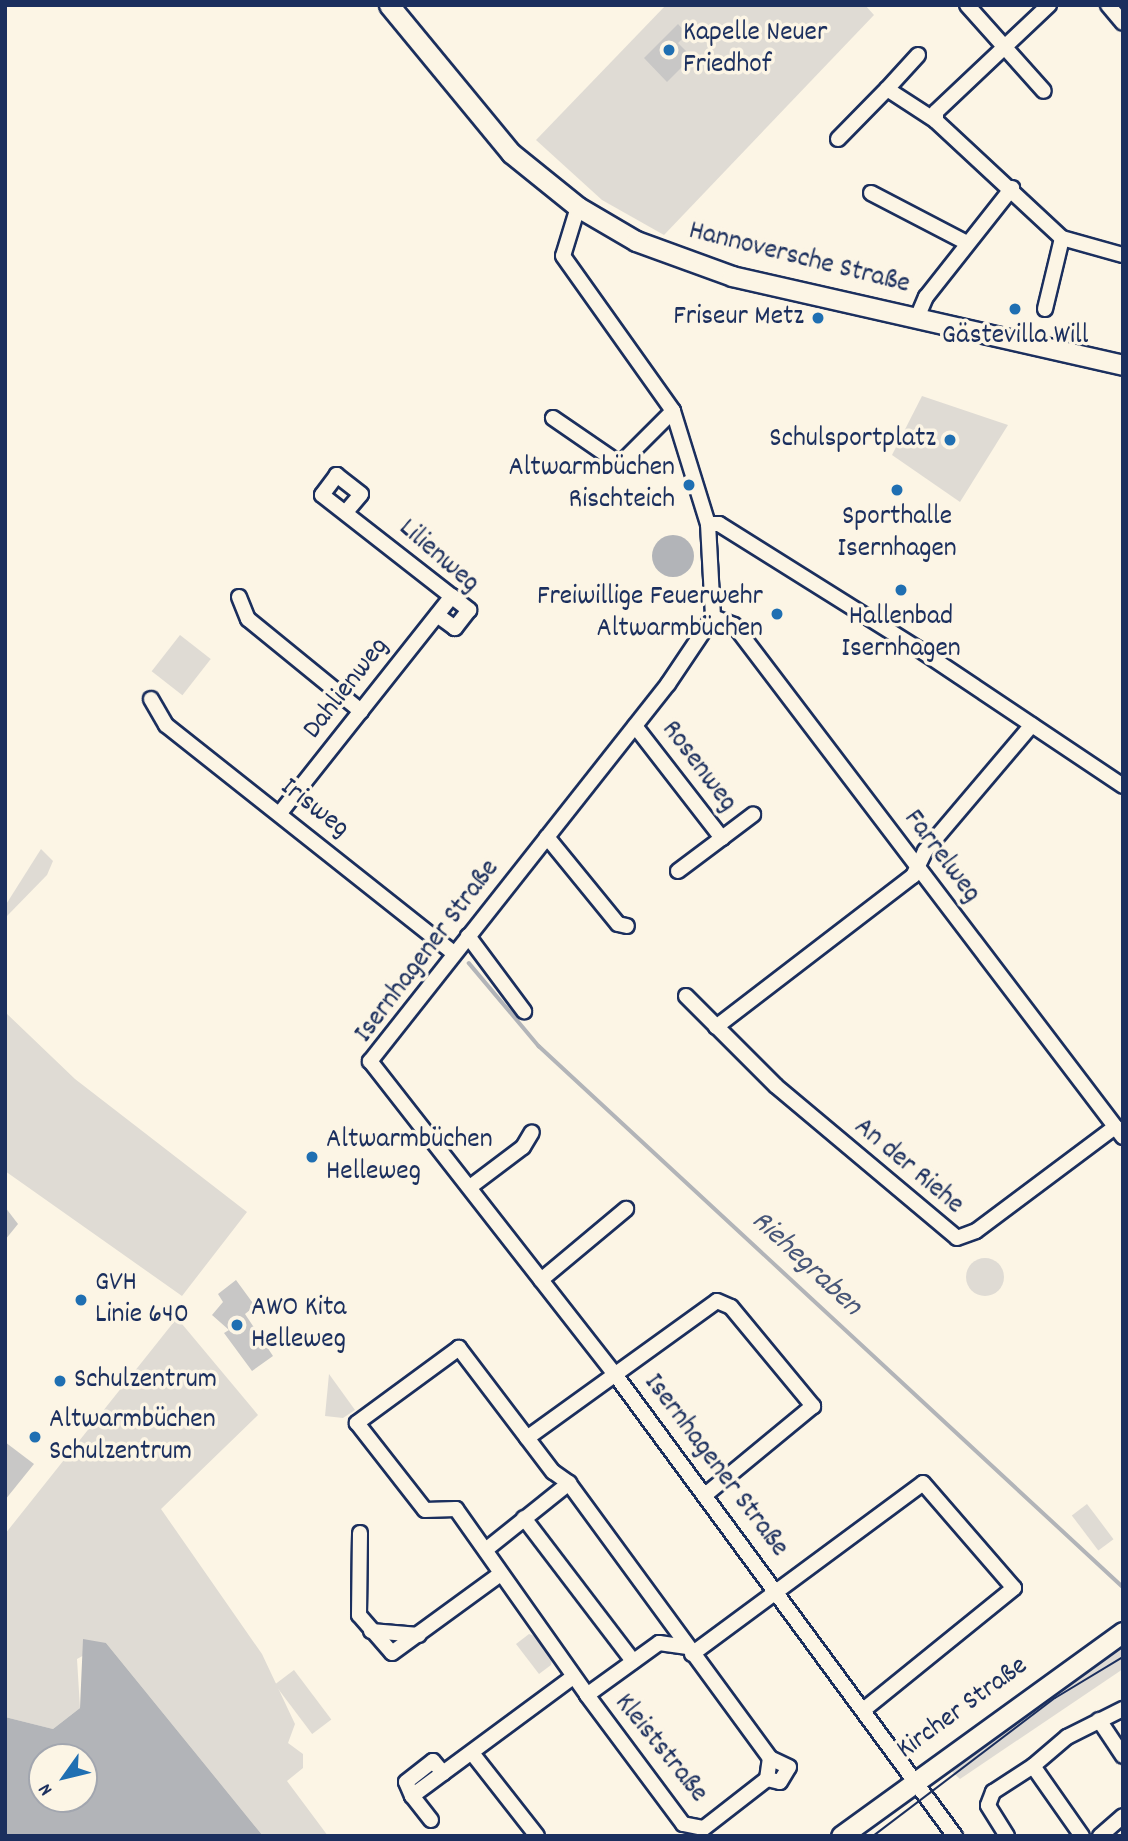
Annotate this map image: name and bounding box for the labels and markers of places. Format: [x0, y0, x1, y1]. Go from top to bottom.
place label: Kapelle Neuer Friedhof [683, 17, 827, 83]
marker: Kapelle Neuer Friedhof [661, 42, 677, 58]
place label: Friseur Metz [673, 301, 804, 335]
marker: Gästevilla Will [1007, 301, 1023, 317]
marker: Friseur Metz [810, 310, 826, 326]
place label: Gästevilla Will [942, 320, 1088, 354]
place label: Schulsportplatz [769, 423, 936, 457]
marker: Schulsportplatz [942, 432, 958, 448]
place label: Altwarmbüchen Rischteich [508, 452, 675, 518]
marker: Altwarmbüchen Rischteich [681, 477, 697, 493]
marker: Sporthalle Isernhagen [889, 482, 905, 498]
place label: Sporthalle Isernhagen [837, 501, 957, 567]
place label: Freiwillige Feuerwehr Altwarmbüchen [537, 581, 763, 647]
marker: Hallenbad Isernhagen [893, 582, 909, 598]
place label: Hallenbad Isernhagen [841, 601, 961, 667]
marker: Freiwillige Feuerwehr Altwarmbüchen [769, 606, 785, 622]
place label: Altwarmbüchen Helleweg [326, 1124, 493, 1190]
marker: Altwarmbüchen Helleweg [304, 1149, 320, 1165]
place label: GVH Linie 640 [95, 1267, 189, 1333]
marker: GVH Linie 640 [73, 1292, 89, 1308]
place label: AWO Kita Helleweg [251, 1292, 346, 1358]
marker: AWO Kita Helleweg [229, 1317, 245, 1333]
place label: Schulzentrum [74, 1364, 217, 1398]
marker: Schulzentrum [52, 1373, 68, 1389]
place label: Altwarmbüchen Schulzentrum [49, 1404, 216, 1470]
marker: Altwarmbüchen Schulzentrum [27, 1429, 43, 1445]

